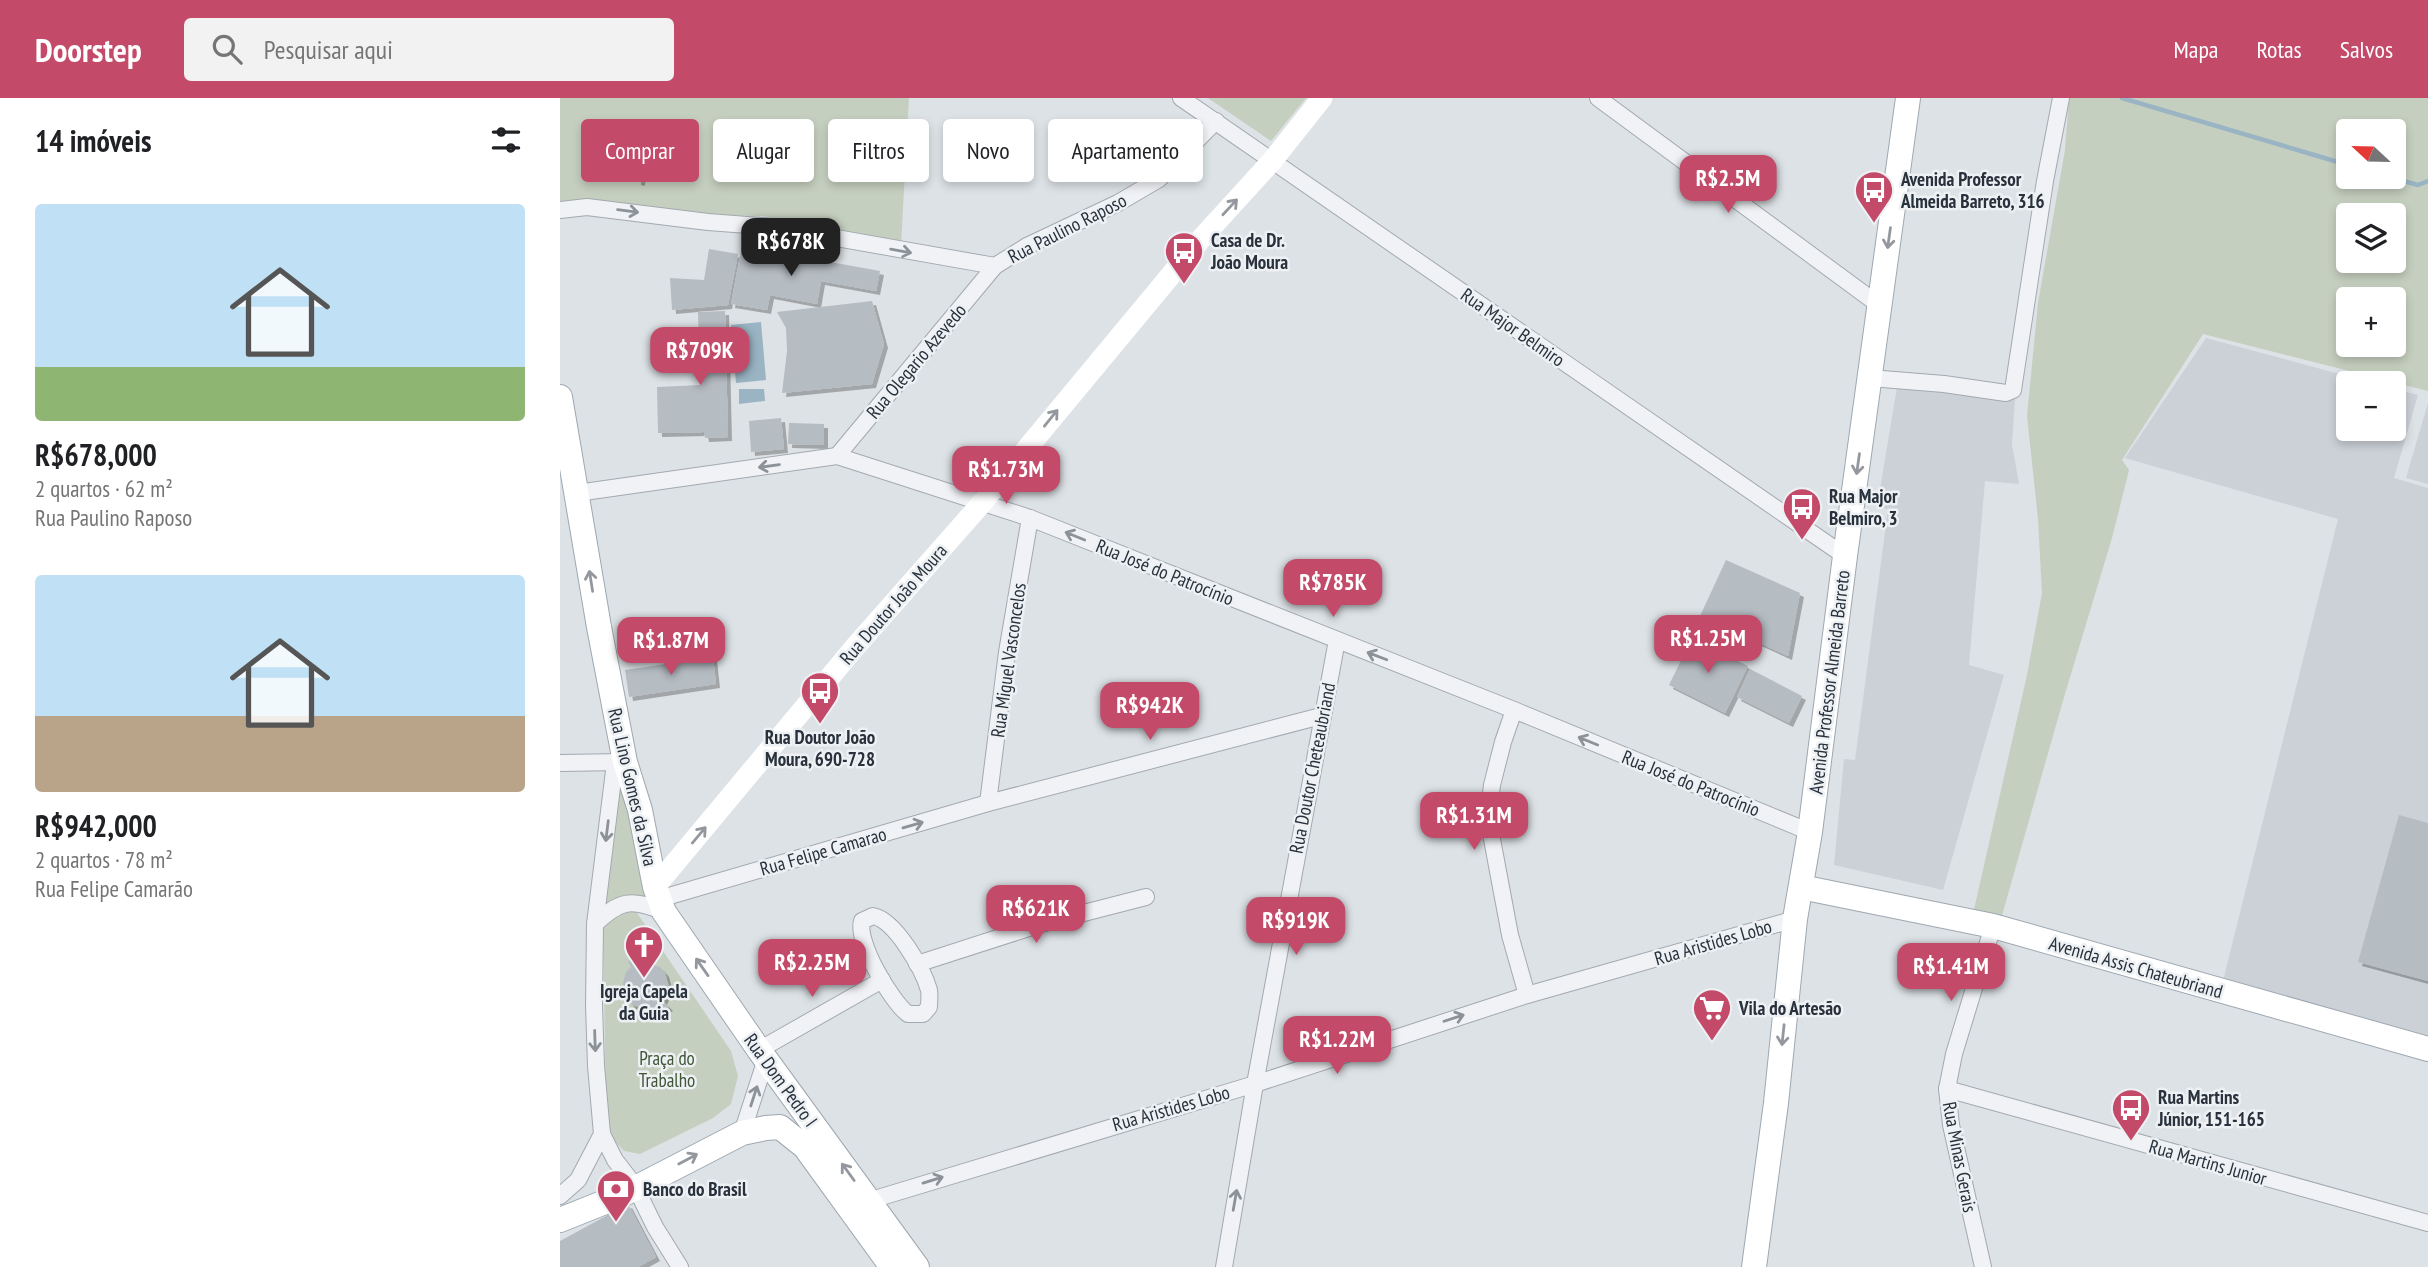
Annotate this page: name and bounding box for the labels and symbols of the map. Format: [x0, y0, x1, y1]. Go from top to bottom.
north arrow [2336, 119, 2406, 189]
pin: R$2.5M [1671, 156, 1785, 215]
place label: Avenida Professor Almeida Barreto, 316 [1900, 167, 2045, 213]
bus stop icon: Avenida Professor Almeida Barreto, 316 [1853, 169, 1895, 224]
street label: Rua Paulino Raposo [1004, 188, 1130, 268]
one-way arrow [1222, 199, 1239, 216]
one-way arrow [616, 205, 638, 218]
pin: R$678K [734, 218, 848, 278]
one-way arrow [1882, 227, 1895, 249]
place label: Casa de Dr. João Moura [1210, 228, 1288, 274]
bus stop icon: Casa de Dr. João Moura [1163, 230, 1205, 285]
one-way arrow [889, 244, 912, 258]
street label: Rua Major Belmiro [1456, 282, 1570, 372]
street label: Rua Olegario Azevedo [861, 299, 971, 423]
pin: R$709K [643, 328, 757, 387]
one-way arrow [1043, 409, 1059, 427]
pin: R$1.73M [941, 446, 1071, 506]
one-way arrow [1851, 452, 1864, 475]
one-way arrow [758, 459, 781, 472]
place label: Rua Major Belmiro, 3 [1829, 484, 1898, 530]
bus stop icon: Rua Major Belmiro, 3 [1781, 486, 1823, 541]
one-way arrow [1064, 528, 1086, 541]
street label: Rua José do Patrocínio [1093, 533, 1237, 611]
street label: Rua Doutor João Moura [834, 539, 952, 669]
pin: R$785K [1276, 560, 1390, 619]
street label: Avenida Professor Almeida Barreto [1803, 569, 1855, 795]
one-way arrow [584, 570, 597, 593]
street label: Rua Miguel Vasconcelos [985, 581, 1031, 739]
pin: R$1.25M [1643, 616, 1773, 675]
pin: R$1.87M [606, 618, 736, 677]
one-way arrow [1366, 649, 1388, 662]
bus stop icon: Rua Doutor João Moura, 690-728 [799, 670, 841, 725]
street label: Rua Doutor Cheteaubriand [1284, 681, 1340, 855]
pin: R$942K [1093, 682, 1207, 742]
street label: Rua Lino Gomes da Silva [603, 706, 663, 868]
place label: Rua Doutor João Moura, 690-728 [765, 725, 875, 771]
one-way arrow [1578, 733, 1599, 746]
street label: Rua José do Patrocínio [1619, 744, 1763, 822]
pin: R$1.31M [1409, 792, 1539, 852]
one-way arrow [902, 817, 924, 830]
one-way arrow [600, 819, 613, 842]
street label: Rua Felipe Camarao [757, 821, 889, 881]
one-way arrow [691, 826, 707, 844]
pin: R$621K [979, 886, 1093, 945]
pin: R$919K [1239, 898, 1353, 957]
street label: Rua Aristides Lobo [1652, 914, 1774, 970]
church icon: Igreja Capela da Guia [623, 924, 665, 979]
street label: Avenida Assis Chateubriand [2046, 931, 2226, 1003]
pin: R$2.25M [747, 940, 877, 999]
pin: R$1.41M [1886, 944, 2016, 1003]
one-way arrow [695, 958, 709, 977]
place label: Igreja Capela da Guia [600, 979, 688, 1025]
supermarket icon: Vila do Artesão [1691, 987, 1733, 1042]
place label: Vila do Artesão [1738, 996, 1842, 1020]
one-way arrow [1443, 1011, 1465, 1023]
pin: R$1.22M [1272, 1016, 1402, 1076]
one-way arrow [1777, 1023, 1790, 1046]
street label: Rua Dom Pedro I [739, 1029, 823, 1131]
one-way arrow [588, 1030, 601, 1053]
park label: Praça do Trabalho [639, 1046, 695, 1092]
street label: Rua Aristides Lobo [1110, 1080, 1232, 1136]
one-way arrow [748, 1085, 761, 1107]
place label: Rua Martins Júnior, 151-165 [2157, 1085, 2265, 1131]
bus stop icon: Rua Martins Júnior, 151-165 [2110, 1087, 2152, 1142]
street label: Rua Minas Gerais [1938, 1100, 1982, 1214]
street label: Rua Martins Junior [2146, 1134, 2270, 1190]
one-way arrow [677, 1152, 698, 1165]
one-way arrow [840, 1164, 855, 1182]
bank icon: Banco do Brasil [595, 1168, 637, 1223]
one-way arrow [922, 1173, 944, 1186]
place label: Banco do Brasil [643, 1177, 747, 1201]
one-way arrow [1229, 1189, 1242, 1212]

